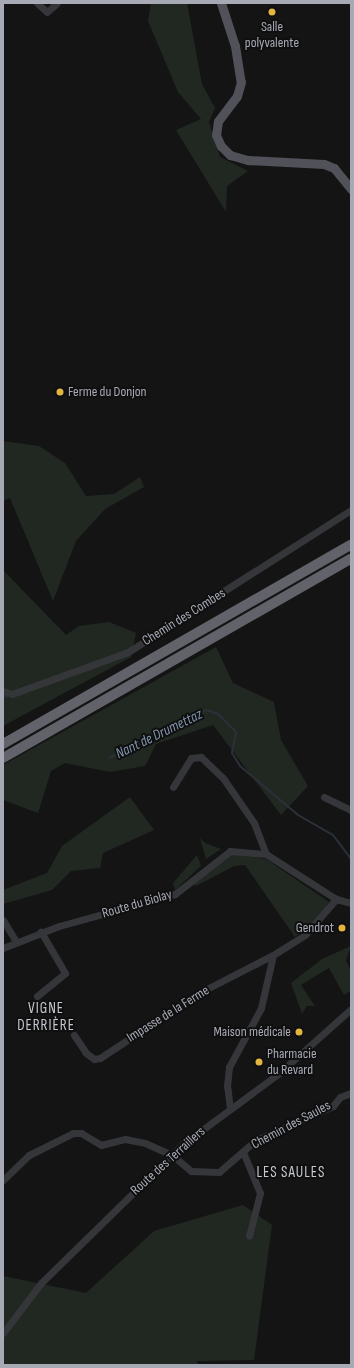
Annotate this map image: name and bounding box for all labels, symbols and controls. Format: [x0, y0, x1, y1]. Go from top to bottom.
marker: Salle polyvalente [267, 7, 277, 17]
place label: Salle polyvalente [245, 19, 299, 52]
place label: Ferme du Donjon [68, 384, 147, 400]
marker: Ferme du Donjon [55, 387, 65, 397]
street label: Chemin des Combes [139, 585, 229, 649]
water label: Nant de Drumettaz [113, 705, 205, 763]
street label: Route du Biolay [100, 886, 174, 922]
place label: Gendrot [296, 920, 334, 936]
marker: Gendrot [337, 923, 347, 933]
street label: Impasse de la Ferme [124, 982, 212, 1046]
district label: VIGNE DERRIÈRE [17, 999, 75, 1034]
place label: Maison médicale [214, 1024, 291, 1040]
marker: Maison médicale [294, 1027, 304, 1037]
place label: Pharmacie du Revard [267, 1046, 317, 1078]
marker: Pharmacie du Revard [254, 1057, 264, 1067]
street label: Chemin des Saules [248, 1097, 334, 1153]
street label: Route des Terraillers [127, 1123, 209, 1199]
district label: LES SAULES [257, 1164, 325, 1182]

